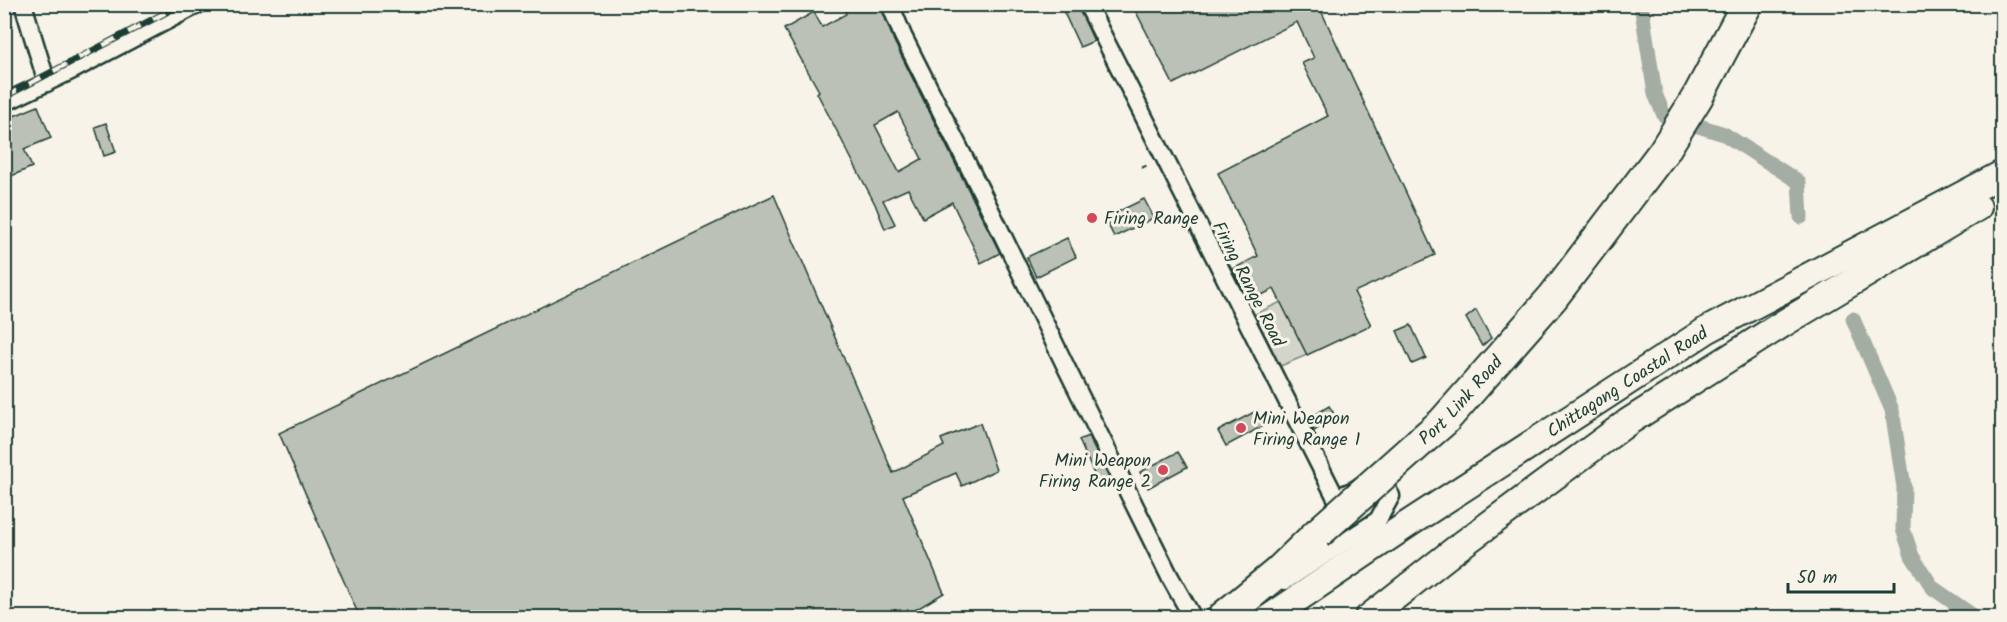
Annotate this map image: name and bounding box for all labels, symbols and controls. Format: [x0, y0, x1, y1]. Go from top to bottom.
place label: Firing Range [1104, 205, 1199, 234]
marker: Firing Range [1085, 211, 1099, 225]
street label: Firing Range Road [1203, 217, 1292, 354]
street label: Chittagong Coastal Road [1541, 319, 1715, 446]
street label: Port Link Road [1413, 349, 1512, 453]
place label: Mini Weapon Firing Range 1 [1253, 405, 1360, 455]
marker: Mini Weapon Firing Range 1 [1234, 421, 1248, 435]
place label: Mini Weapon Firing Range 2 [1039, 447, 1151, 497]
marker: Mini Weapon Firing Range 2 [1156, 463, 1170, 477]
scale bar [1788, 556, 1894, 594]
text: 50 m [1797, 564, 1837, 593]

